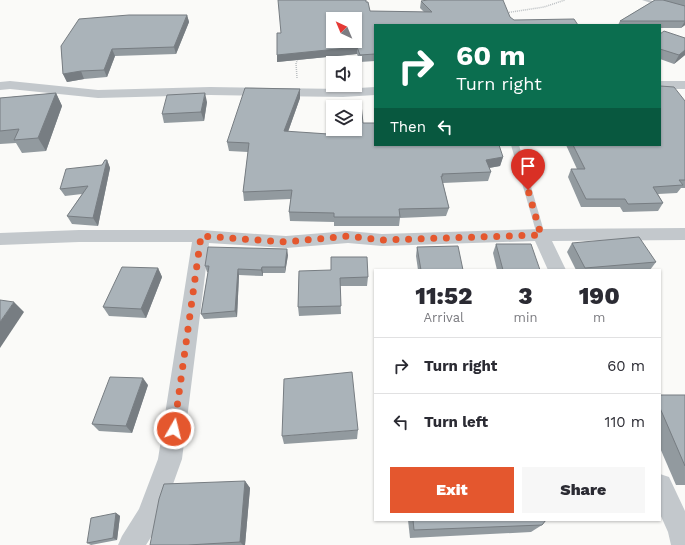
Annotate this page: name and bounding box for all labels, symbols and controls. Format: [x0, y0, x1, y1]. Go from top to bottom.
north arrow [326, 12, 362, 48]
map controls [326, 12, 362, 136]
text: 60 m [456, 39, 526, 72]
icon: right [390, 40, 442, 92]
button: sound [326, 56, 362, 92]
text: Turn right [456, 73, 542, 94]
button: layers [326, 100, 362, 136]
icon: left [434, 116, 456, 138]
text: Then [390, 118, 426, 136]
pin [511, 149, 545, 190]
icon: arrive [517, 155, 539, 177]
text: 11:52 [415, 282, 472, 310]
text: 3 [518, 282, 533, 310]
text: 190 [579, 282, 620, 310]
text: Arrival [423, 310, 464, 325]
text: min [514, 310, 537, 325]
text: m [593, 310, 605, 325]
icon: right [390, 355, 412, 377]
text: Turn right [424, 357, 497, 375]
text: 60 m [607, 357, 645, 375]
position arrow [153, 408, 195, 450]
icon: left [390, 411, 412, 433]
text: Turn left [424, 413, 488, 431]
text: 110 m [605, 413, 645, 431]
button: Exit [390, 467, 514, 513]
button: Share [522, 467, 645, 513]

